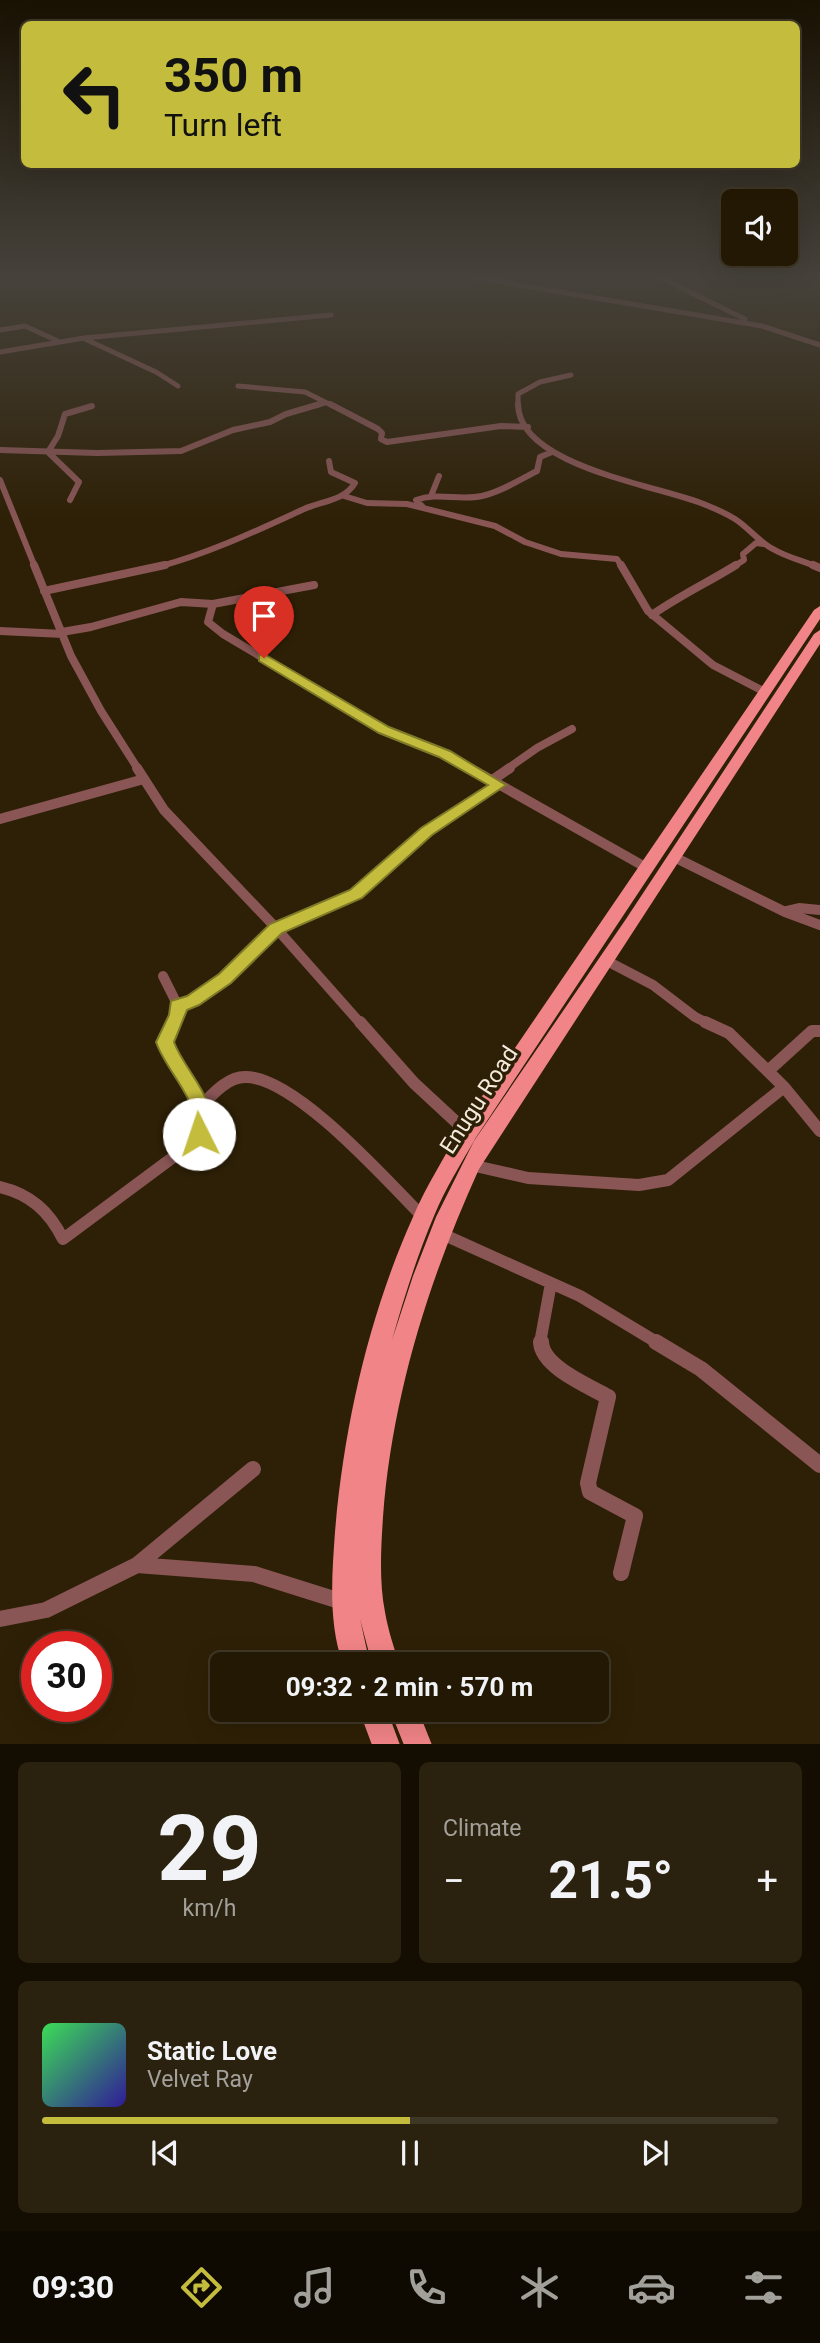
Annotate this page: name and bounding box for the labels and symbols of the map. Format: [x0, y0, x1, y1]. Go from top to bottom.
pin [234, 586, 294, 658]
street label: Enugu Road [434, 1041, 524, 1159]
position arrow [162, 1097, 236, 1171]
speed limit sign: 30 [21, 1631, 112, 1722]

